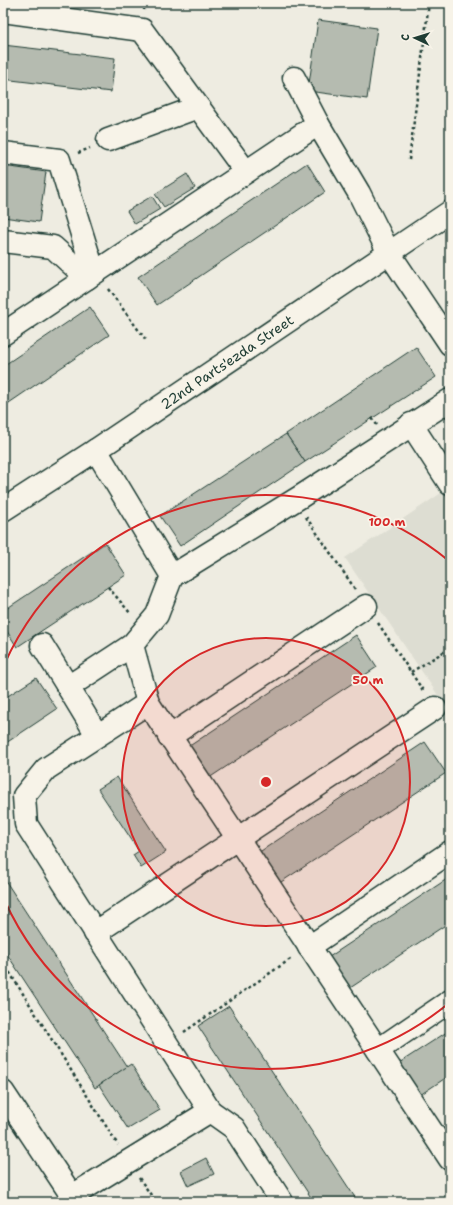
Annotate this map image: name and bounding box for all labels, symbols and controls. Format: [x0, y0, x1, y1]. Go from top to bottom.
north arrow [395, 18, 435, 58]
text: С [398, 33, 413, 41]
street label: 22nd Parts'ezda Street [157, 311, 297, 413]
text: 100 m [369, 514, 406, 530]
text: 50 m [353, 672, 384, 688]
centre of rings [259, 775, 273, 789]

